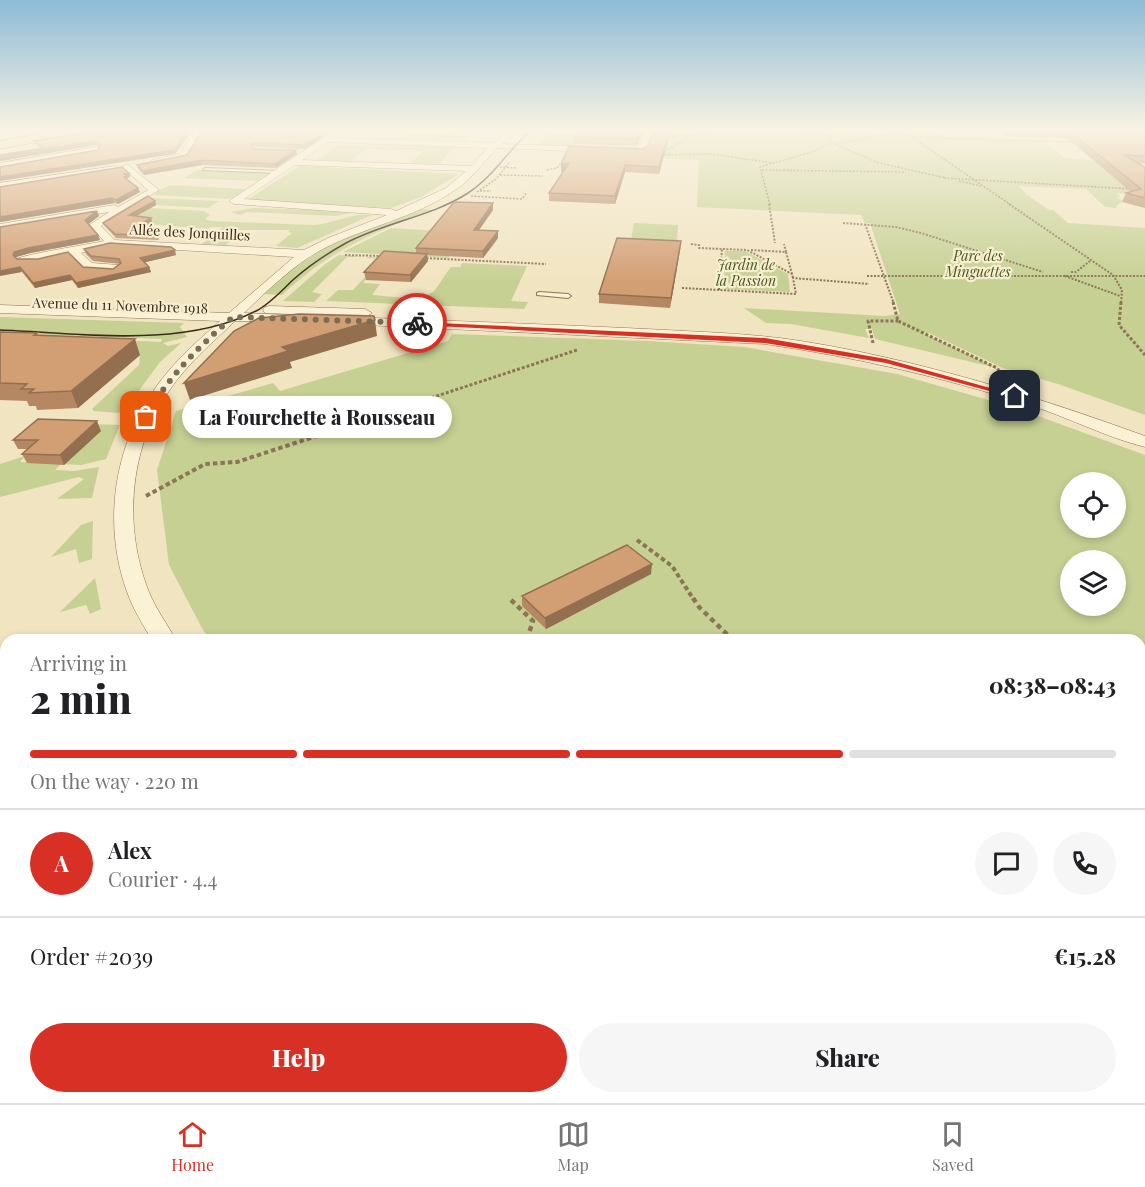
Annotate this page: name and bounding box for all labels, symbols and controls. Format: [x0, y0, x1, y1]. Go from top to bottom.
street label: Allée des Jonquilles [128, 219, 251, 245]
park label: Parc des Minguettes [944, 246, 1011, 281]
park label: Jardin de la Passion [716, 255, 776, 290]
street label: Avenue du 11 Novembre 1918 [31, 292, 208, 318]
courier [387, 293, 447, 353]
icon: bike [401, 307, 434, 340]
pin [989, 370, 1040, 421]
icon: home [998, 379, 1031, 412]
pin [120, 391, 171, 442]
callout: La Fourchette à Rousseau [182, 396, 452, 438]
icon: bag [129, 400, 162, 433]
text: La Fourchette à Rousseau [199, 403, 435, 430]
map controls [1060, 472, 1126, 616]
button: locate [1060, 472, 1126, 538]
button: layers [1060, 550, 1126, 616]
text: Arriving in [30, 649, 127, 676]
text: 08:38–08:43 [989, 670, 1116, 700]
text: 2 min [30, 672, 132, 724]
text: On the way · 220 m [30, 767, 199, 794]
button: chat [975, 832, 1038, 895]
button: phone [1053, 832, 1116, 895]
text: Alex [108, 835, 152, 865]
text: A [54, 848, 69, 878]
text: Courier · 4.4 [108, 865, 217, 892]
text: Order #2039 [30, 941, 153, 971]
text: €15.28 [1054, 941, 1116, 971]
button: Help [30, 1023, 567, 1092]
button: Share [579, 1023, 1116, 1092]
tab: Home [171, 1118, 214, 1175]
tab: Map [557, 1118, 590, 1175]
tab: Saved [932, 1118, 974, 1175]

